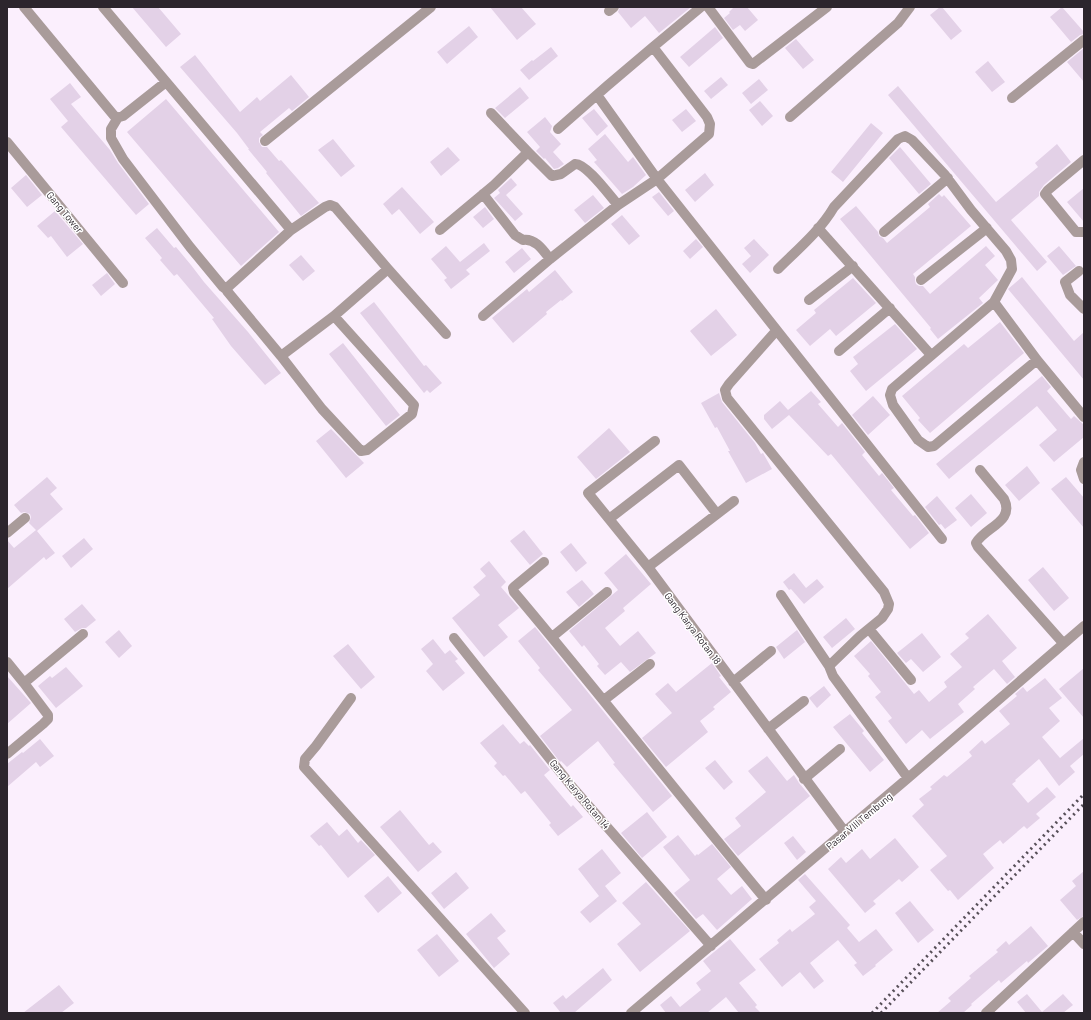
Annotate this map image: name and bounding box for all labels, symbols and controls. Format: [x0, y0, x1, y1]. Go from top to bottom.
street label: Gang Tower [44, 189, 86, 235]
street label: Gang Karya Rotan 18 [662, 590, 724, 666]
street label: Gang Karya Rotan 14 [547, 757, 613, 831]
street label: Pasar VIII Tembung [824, 790, 894, 852]

